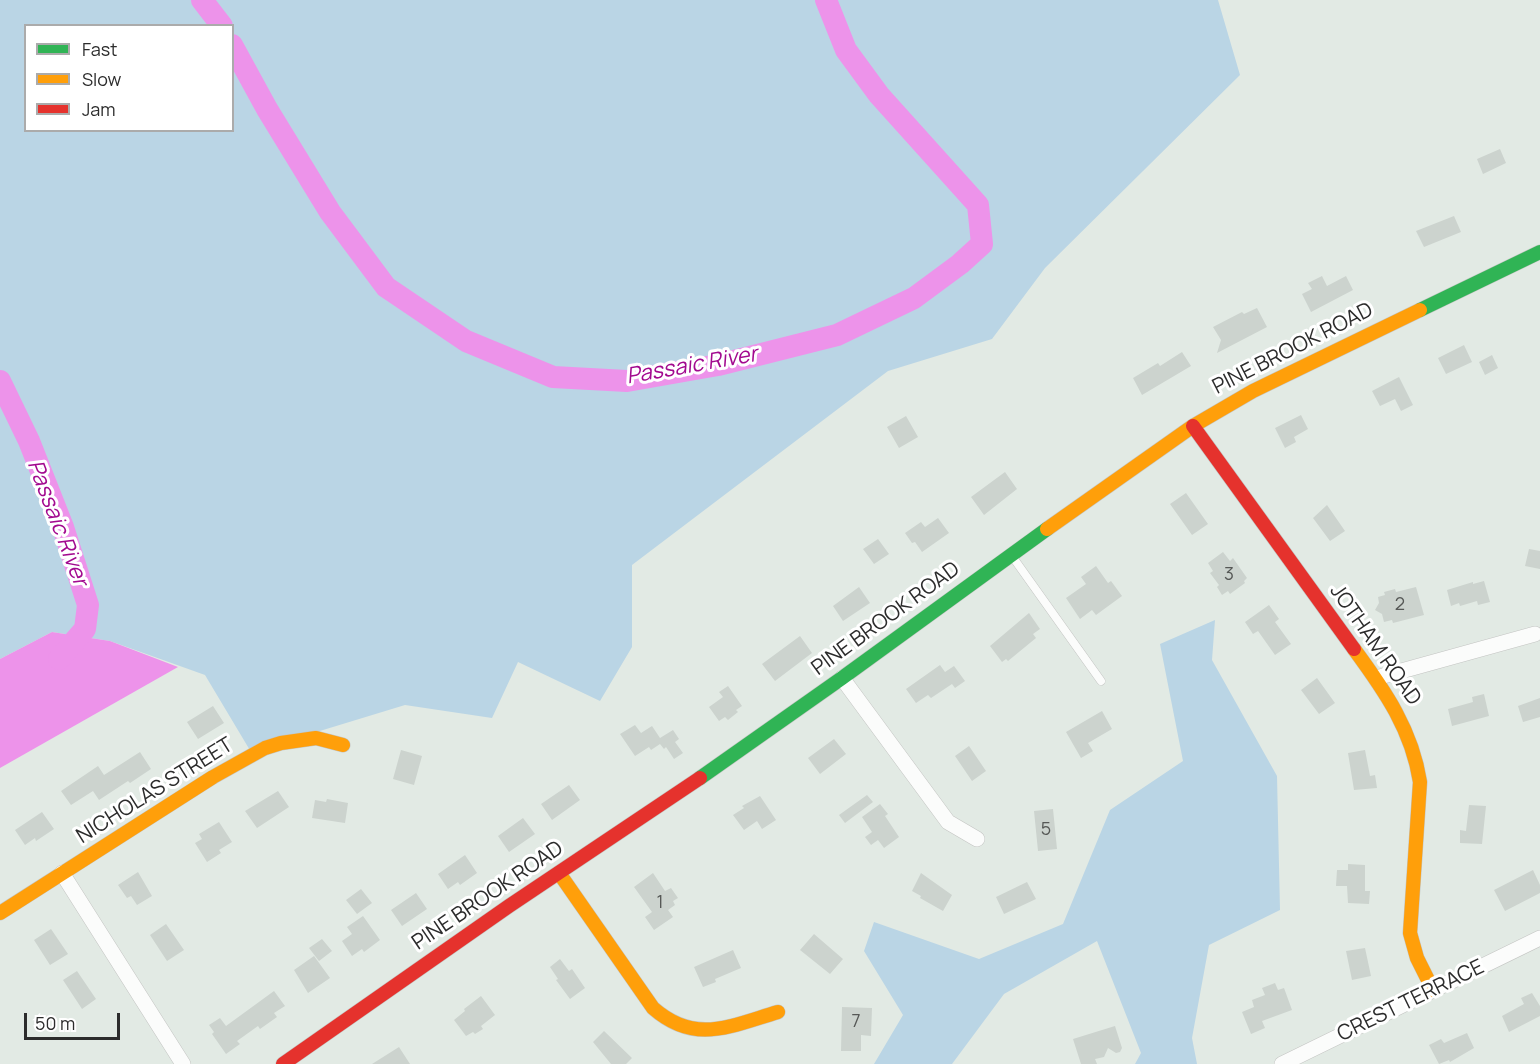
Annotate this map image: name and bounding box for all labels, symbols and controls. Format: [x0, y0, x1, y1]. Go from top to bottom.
legend [24, 24, 234, 132]
text: Fast [82, 37, 117, 61]
text: Slow [82, 67, 121, 91]
text: Jam [82, 97, 116, 121]
street label: PINE BROOK ROAD [1209, 298, 1377, 400]
water label: Passaic River [624, 341, 760, 391]
water label: Passaic River [21, 456, 93, 590]
street label: PINE BROOK ROAD [807, 557, 965, 681]
house number: 3 [1224, 564, 1234, 586]
street label: JOTHAM ROAD [1324, 580, 1426, 710]
house number: 2 [1395, 594, 1405, 616]
street label: NICHOLAS STREET [72, 733, 238, 849]
house number: 5 [1041, 819, 1051, 841]
street label: PINE BROOK ROAD [408, 836, 568, 956]
house number: 1 [656, 892, 664, 914]
street label: CREST TERRACE [1333, 955, 1489, 1047]
scale bar [27, 1001, 123, 1039]
text: 50 m [35, 1011, 75, 1035]
house number: 7 [851, 1011, 861, 1033]

